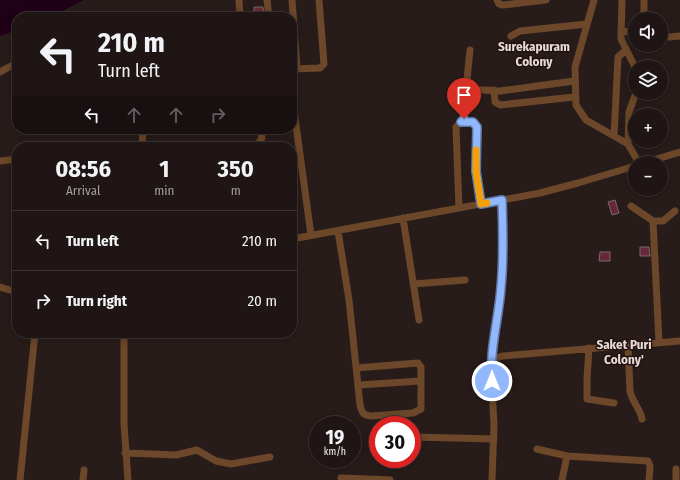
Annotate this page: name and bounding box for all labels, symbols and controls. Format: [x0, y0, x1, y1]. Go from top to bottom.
map controls [628, 12, 668, 196]
button: sound [628, 12, 668, 52]
text: 210 m [98, 26, 165, 59]
icon: left [32, 28, 84, 80]
district label: Surekapuram Colony [498, 39, 570, 69]
text: Turn left [98, 60, 160, 82]
button: layers [628, 60, 668, 100]
pin [447, 78, 481, 119]
icon: arrive [453, 84, 475, 106]
icon: left [81, 104, 103, 126]
icon: ahead [123, 104, 145, 126]
icon: ahead [165, 104, 187, 126]
icon: right [207, 104, 229, 126]
button: + [628, 108, 668, 148]
text: 08:56 [55, 155, 111, 183]
text: 1 [159, 155, 169, 183]
text: 350 [218, 155, 254, 183]
button: − [628, 156, 668, 196]
text: Arrival [66, 183, 100, 198]
text: min [154, 183, 174, 198]
text: m [231, 183, 241, 198]
icon: left [32, 230, 54, 252]
text: Turn left [66, 232, 119, 250]
text: 210 m [242, 232, 277, 250]
icon: right [32, 290, 54, 312]
text: Turn right [66, 292, 127, 310]
text: 20 m [248, 292, 277, 310]
district label: Saket Puri Colony' [596, 337, 652, 367]
position arrow [471, 360, 513, 402]
speed limit sign: 30 [369, 416, 421, 468]
text: 19 [326, 425, 344, 449]
text: km/h [324, 446, 346, 458]

